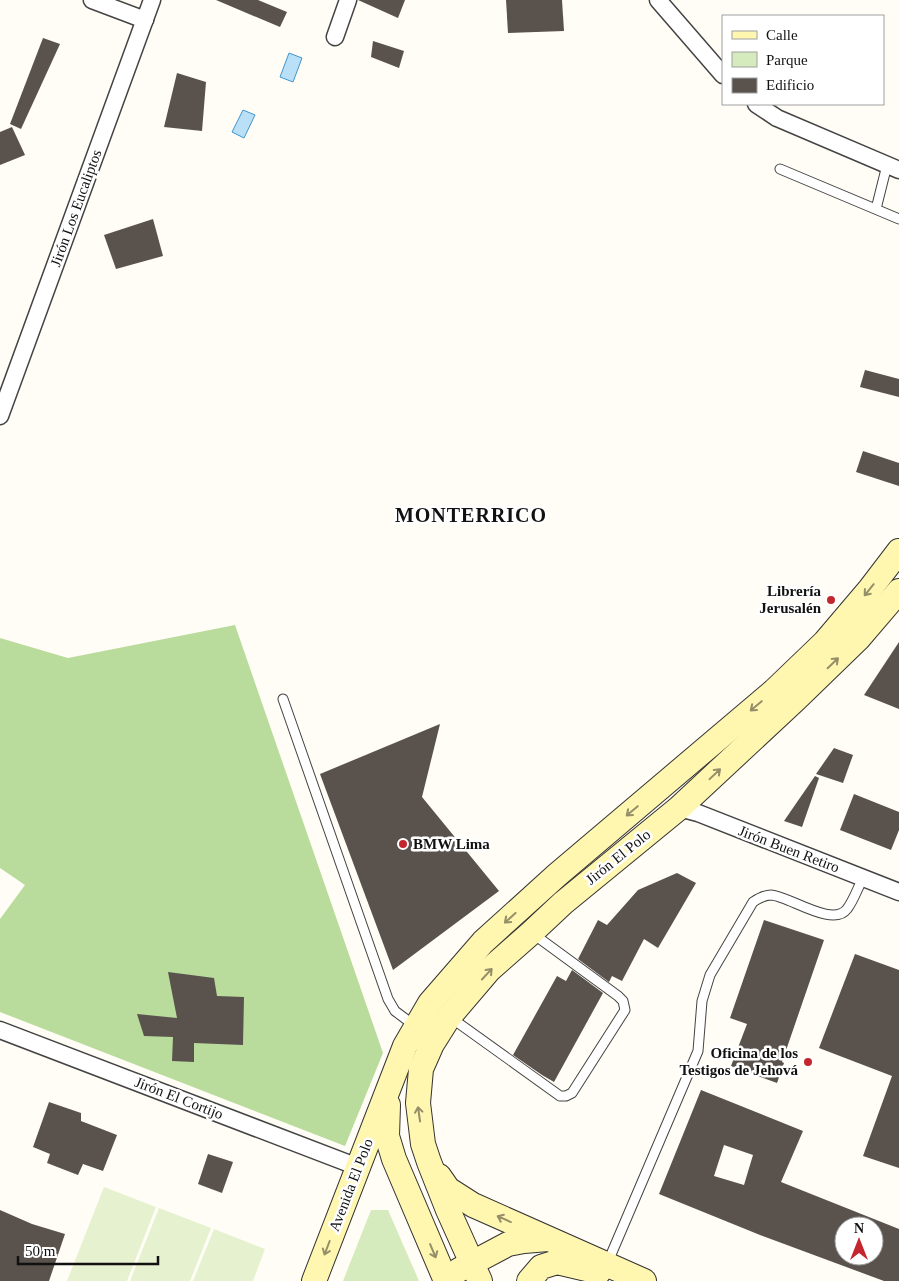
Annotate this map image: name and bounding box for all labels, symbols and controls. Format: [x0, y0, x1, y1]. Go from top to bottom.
legend [722, 15, 884, 105]
text: Calle [766, 27, 798, 43]
text: Parque [766, 52, 808, 68]
text: Edificio [766, 77, 814, 93]
street label: Jirón Los Eucaliptos [47, 147, 105, 269]
district label: MONTERRICO [395, 504, 547, 526]
place label: Librería Jerusalén [759, 583, 822, 616]
one-way arrow [864, 583, 875, 596]
marker: Librería Jerusalén [825, 594, 837, 606]
one-way arrow [827, 657, 839, 669]
one-way arrow [750, 700, 763, 711]
one-way arrow [708, 769, 721, 780]
one-way arrow [626, 805, 639, 816]
street label: Jirón Buen Retiro [736, 822, 842, 876]
street label: Jirón El Polo [583, 826, 653, 888]
place label: BMW Lima [413, 836, 490, 852]
marker: BMW Lima [397, 838, 409, 850]
one-way arrow [503, 912, 516, 924]
one-way arrow [481, 967, 493, 980]
place label: Oficina de los Testigos de Jehová [679, 1045, 798, 1078]
marker: Oficina de los Testigos de Jehová [802, 1056, 814, 1068]
street label: Jirón El Cortijo [133, 1074, 225, 1122]
one-way arrow [414, 1107, 424, 1123]
street label: Avenida El Polo [326, 1136, 376, 1234]
one-way arrow [497, 1213, 512, 1223]
north arrow [834, 1216, 884, 1266]
text: N [854, 1221, 864, 1236]
scale bar [18, 1234, 158, 1266]
one-way arrow [322, 1240, 331, 1255]
text: 50 m [25, 1243, 56, 1259]
one-way arrow [428, 1243, 438, 1258]

